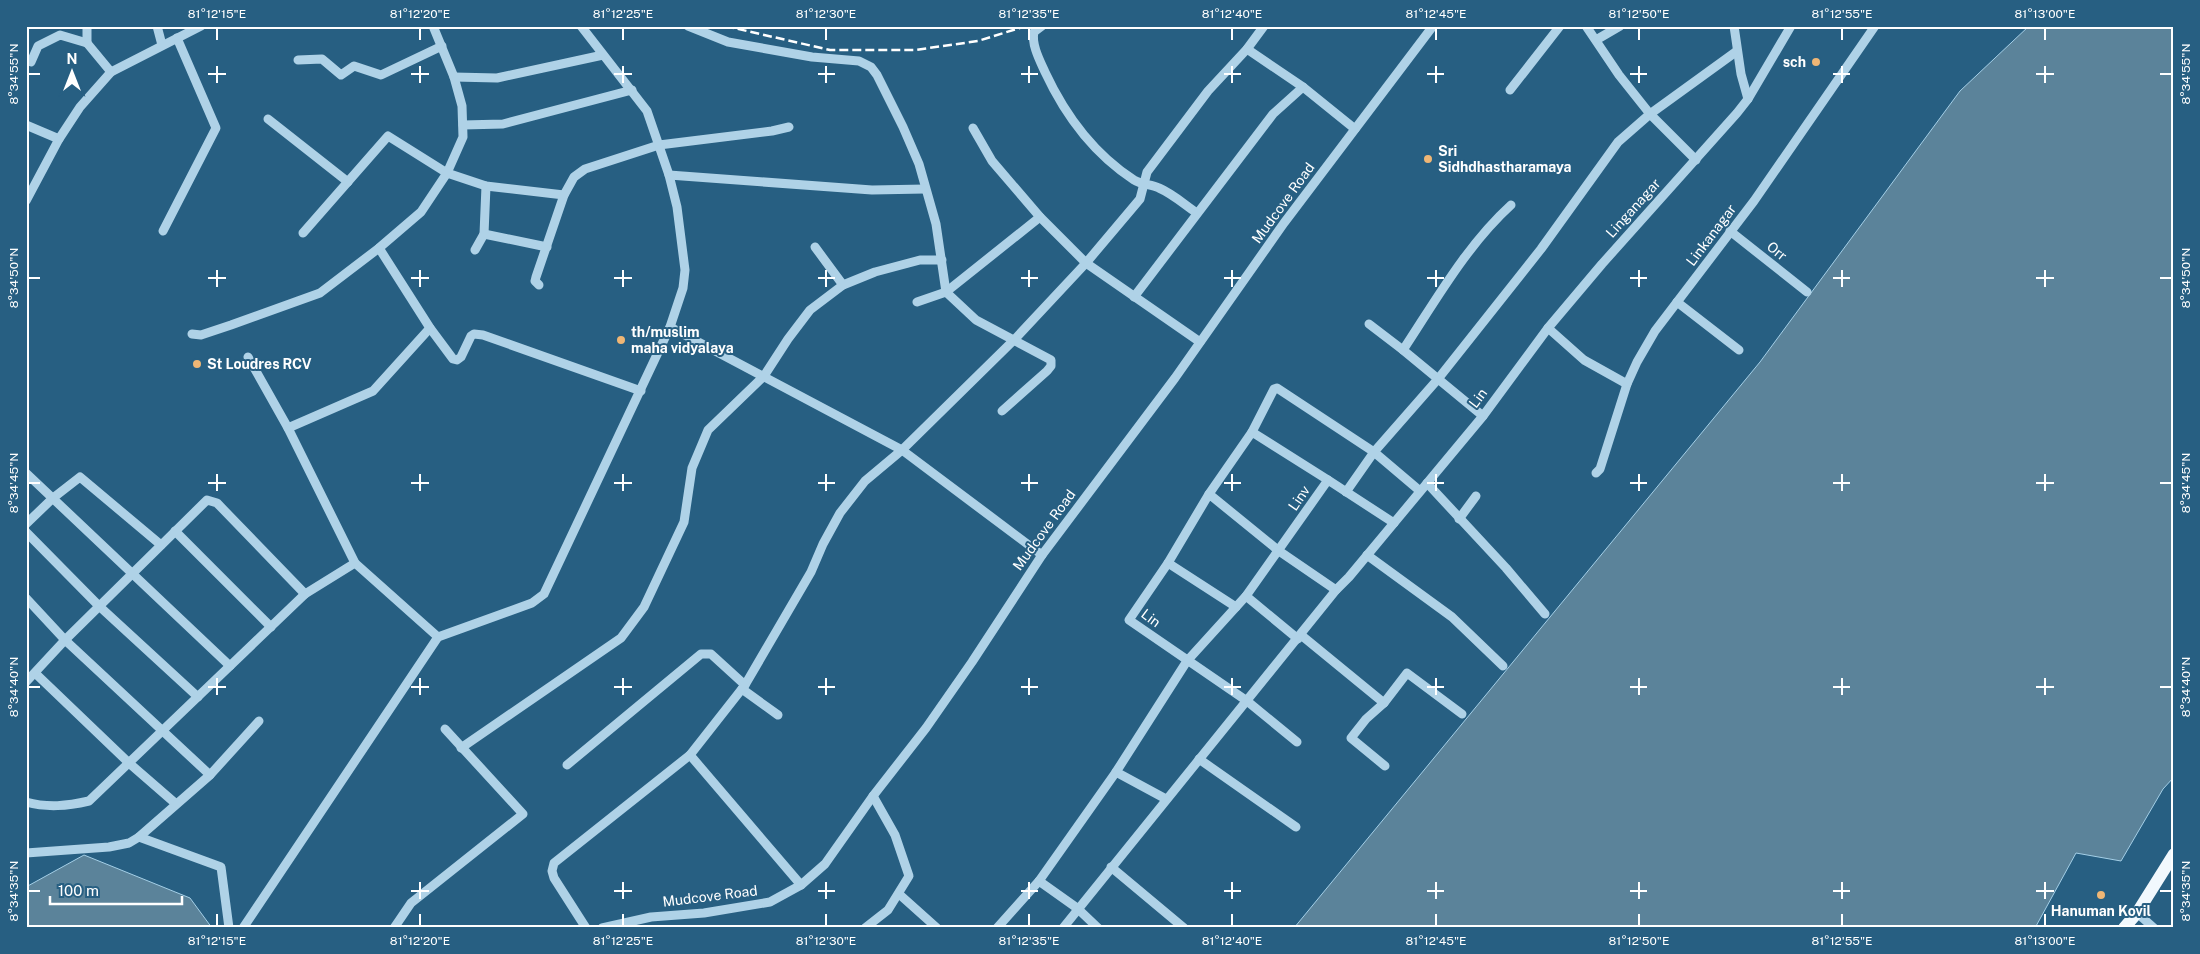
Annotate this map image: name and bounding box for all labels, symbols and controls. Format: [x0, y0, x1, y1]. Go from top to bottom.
text: 81°12'15"E [188, 7, 246, 21]
text: 81°12'20"E [390, 7, 450, 21]
text: 81°12'25"E [593, 7, 653, 21]
text: 81°12'30"E [796, 7, 856, 21]
text: 81°12'35"E [998, 7, 1060, 21]
text: 81°12'40"E [1202, 7, 1262, 21]
text: 81°12'45"E [1406, 7, 1466, 21]
text: 81°12'50"E [1609, 7, 1669, 21]
text: 81°12'55"E [1811, 7, 1873, 21]
text: 81°13'00"E [2015, 7, 2075, 21]
text: 8°34'55"N [7, 44, 21, 104]
text: 8°34'55"N [2179, 44, 2193, 104]
north arrow [48, 48, 98, 98]
text: N [67, 51, 77, 67]
place label: sch [1783, 54, 1806, 70]
marker: sch [1810, 56, 1822, 68]
place label: Sri Sidhdhastharamaya [1438, 143, 1572, 175]
marker: Sri Sidhdhastharamaya [1422, 153, 1434, 165]
street label: Mudcove Road [1248, 160, 1318, 246]
street label: Linganagar [1602, 175, 1664, 241]
street label: Linkanagar [1683, 201, 1739, 269]
street label: Orr [1764, 238, 1790, 264]
text: 8°34'50"N [7, 248, 21, 308]
text: 8°34'50"N [2179, 248, 2193, 308]
place label: th/muslim maha vidyalaya [631, 324, 734, 356]
marker: th/muslim maha vidyalaya [615, 334, 627, 346]
place label: St Loudres RCV [207, 356, 312, 372]
marker: St Loudres RCV [191, 358, 203, 370]
street label: Lin [1466, 385, 1490, 411]
text: 8°34'45"N [7, 453, 21, 513]
text: 8°34'45"N [2179, 453, 2193, 513]
street label: Linv [1285, 483, 1313, 513]
street label: Mudcove Road [1009, 487, 1079, 573]
street label: Lin [1138, 606, 1164, 630]
text: 8°34'40"N [7, 657, 21, 717]
text: 8°34'40"N [2179, 657, 2193, 717]
text: 8°34'35"N [7, 861, 21, 921]
text: 8°34'35"N [2179, 861, 2193, 921]
scale bar [50, 874, 182, 906]
text: 100 m [58, 882, 99, 899]
street label: Mudcove Road [662, 882, 758, 910]
marker: Hanuman Kovil [2095, 889, 2107, 901]
place label: Hanuman Kovil [2051, 903, 2152, 919]
text: 81°12'15"E [188, 934, 246, 948]
text: 81°12'20"E [390, 934, 450, 948]
text: 81°12'25"E [593, 934, 653, 948]
text: 81°12'30"E [796, 934, 856, 948]
text: 81°12'35"E [998, 934, 1060, 948]
text: 81°12'40"E [1202, 934, 1262, 948]
text: 81°12'45"E [1406, 934, 1466, 948]
text: 81°12'50"E [1609, 934, 1669, 948]
text: 81°12'55"E [1811, 934, 1873, 948]
text: 81°13'00"E [2015, 934, 2075, 948]

